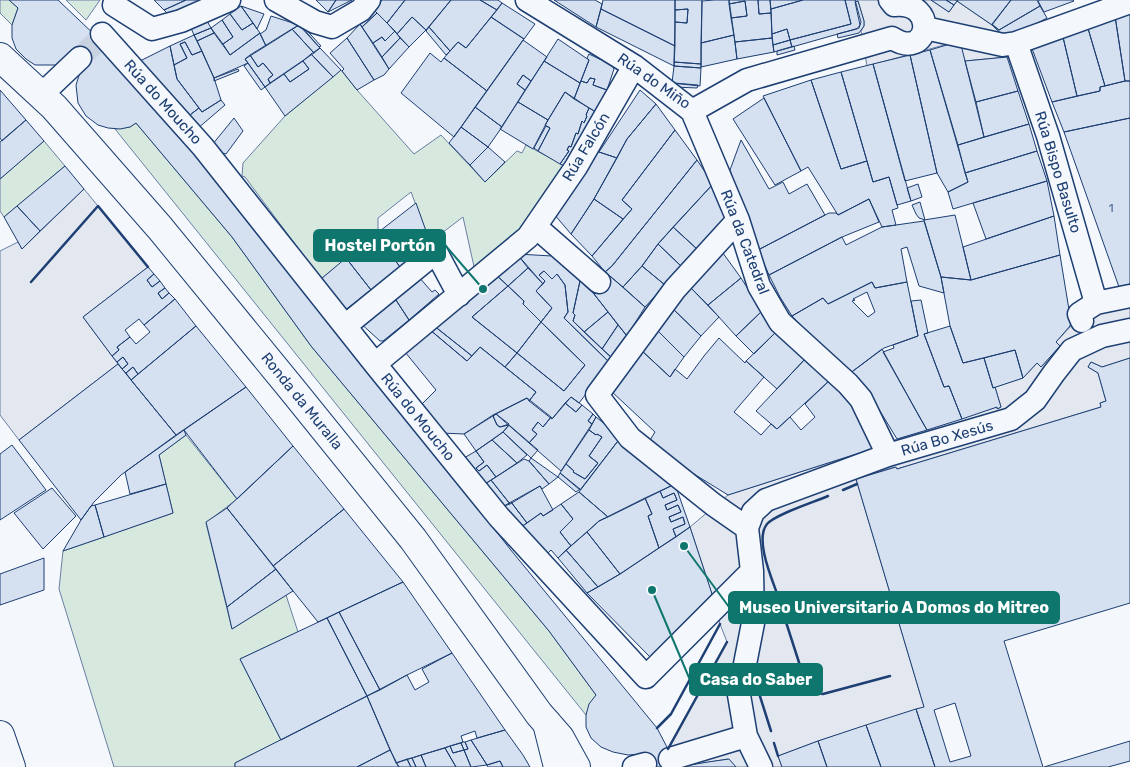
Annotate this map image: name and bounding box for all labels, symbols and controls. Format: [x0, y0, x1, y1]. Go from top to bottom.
street label: Rúa do Miño [614, 49, 694, 113]
street label: Rúa do Moucho [120, 56, 206, 148]
street label: Rúa Falcón [558, 109, 614, 185]
street label: Rúa Bispo Basulto [1031, 109, 1085, 235]
street label: Rúa da Catedral [717, 187, 773, 297]
house number: 1 [1108, 201, 1114, 215]
callout: Hostel Portón [314, 230, 445, 261]
text: Hostel Portón [325, 236, 435, 255]
street label: Ronda da Muralla [257, 349, 347, 453]
street label: Rúa do Moucho [377, 370, 459, 464]
street label: Rúa Bo Xesús [899, 416, 995, 460]
callout: Museo Universitario A Domos do Mitreo [729, 592, 1059, 623]
text: Museo Universitario A Domos do Mitreo [739, 598, 1049, 617]
callout: Casa do Saber [690, 664, 822, 695]
text: Casa do Saber [700, 670, 813, 689]

